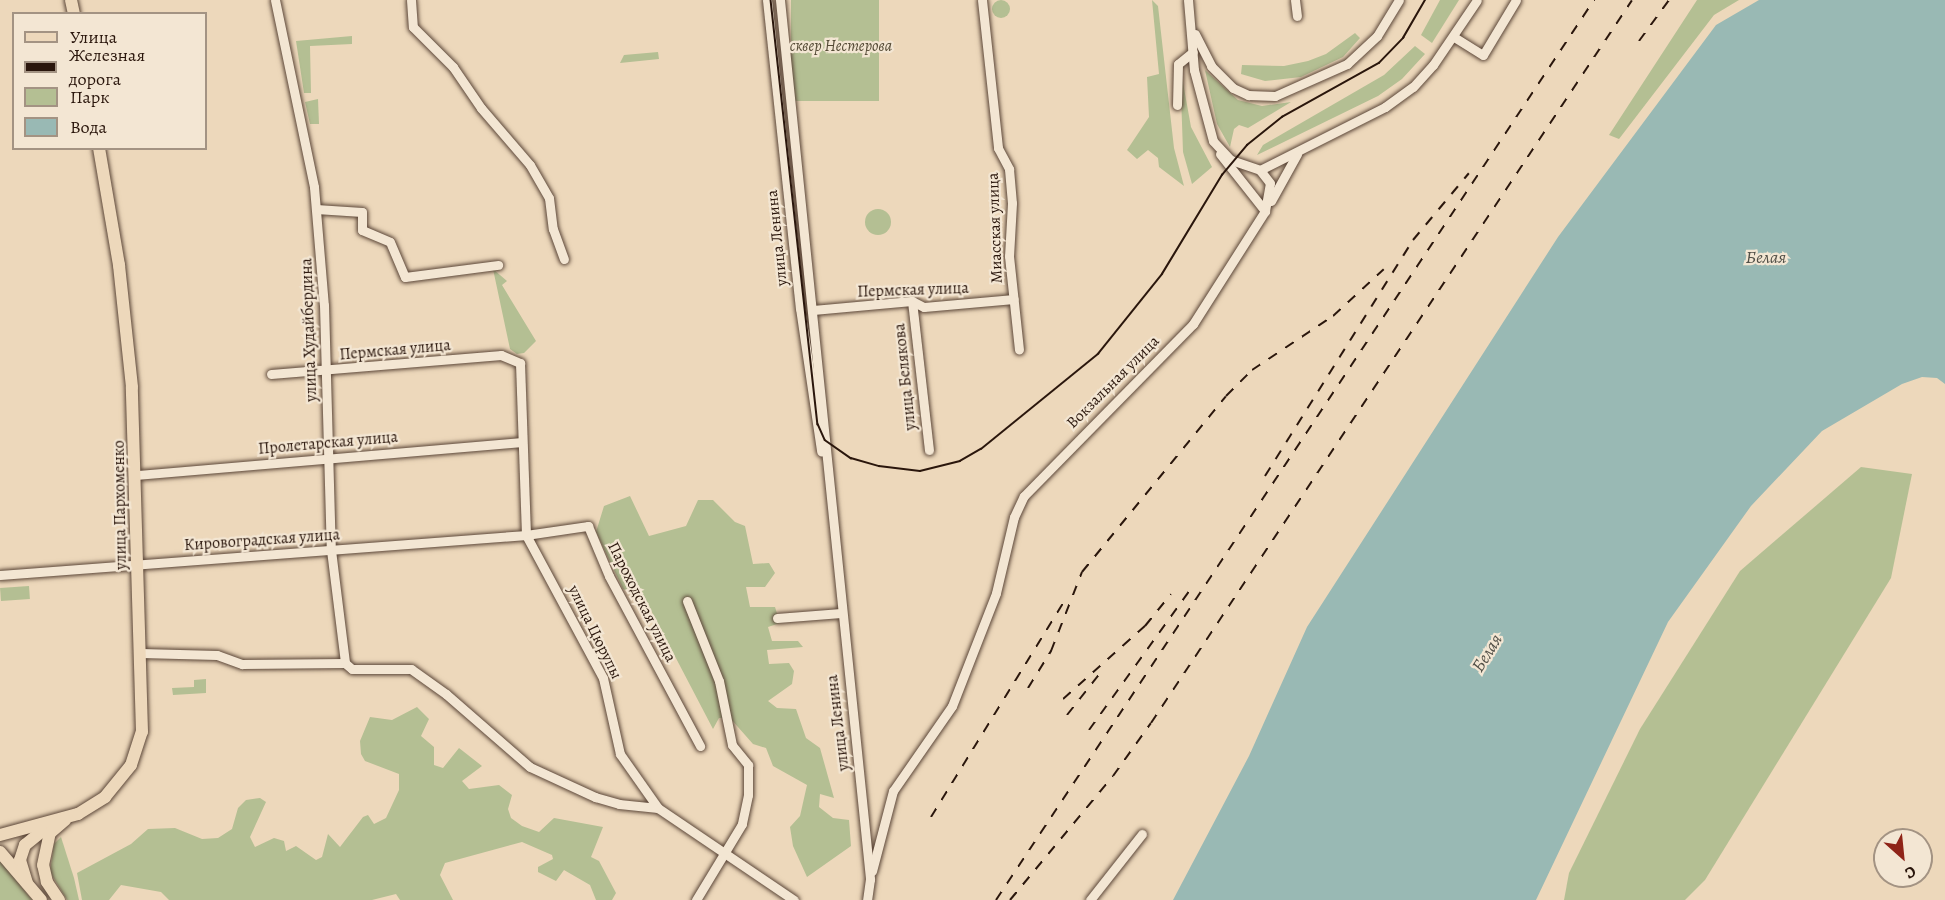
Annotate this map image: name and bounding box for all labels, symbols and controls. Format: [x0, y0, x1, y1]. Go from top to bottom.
legend [12, 12, 207, 150]
text: Улица [70, 25, 117, 49]
park label: сквер Нестерова [790, 36, 892, 56]
text: Железная дорога [69, 43, 145, 91]
text: Парк [70, 85, 110, 109]
text: Вода [70, 115, 107, 139]
street label: Миасская улица [983, 172, 1007, 284]
street label: улица Ленина [762, 189, 792, 287]
water label: Белая [1746, 246, 1786, 268]
street label: улица Худайбердина [297, 258, 321, 402]
street label: Пермская улица [857, 278, 969, 302]
street label: улица Белякова [890, 322, 920, 432]
street label: Вокзальная улица [1063, 332, 1163, 432]
street label: Пермская улица [339, 336, 451, 364]
street label: Пролетарская улица [257, 427, 399, 459]
street label: улица Пархоменко [109, 440, 131, 570]
street label: Кировоградская улица [183, 525, 341, 555]
street label: Пароходская улица [603, 539, 681, 665]
street label: улица Цюрупы [564, 582, 626, 682]
water label: Белая [1467, 630, 1507, 676]
street label: улица Ленина [823, 674, 853, 772]
north arrow [1873, 828, 1933, 888]
text: С [1901, 860, 1920, 884]

